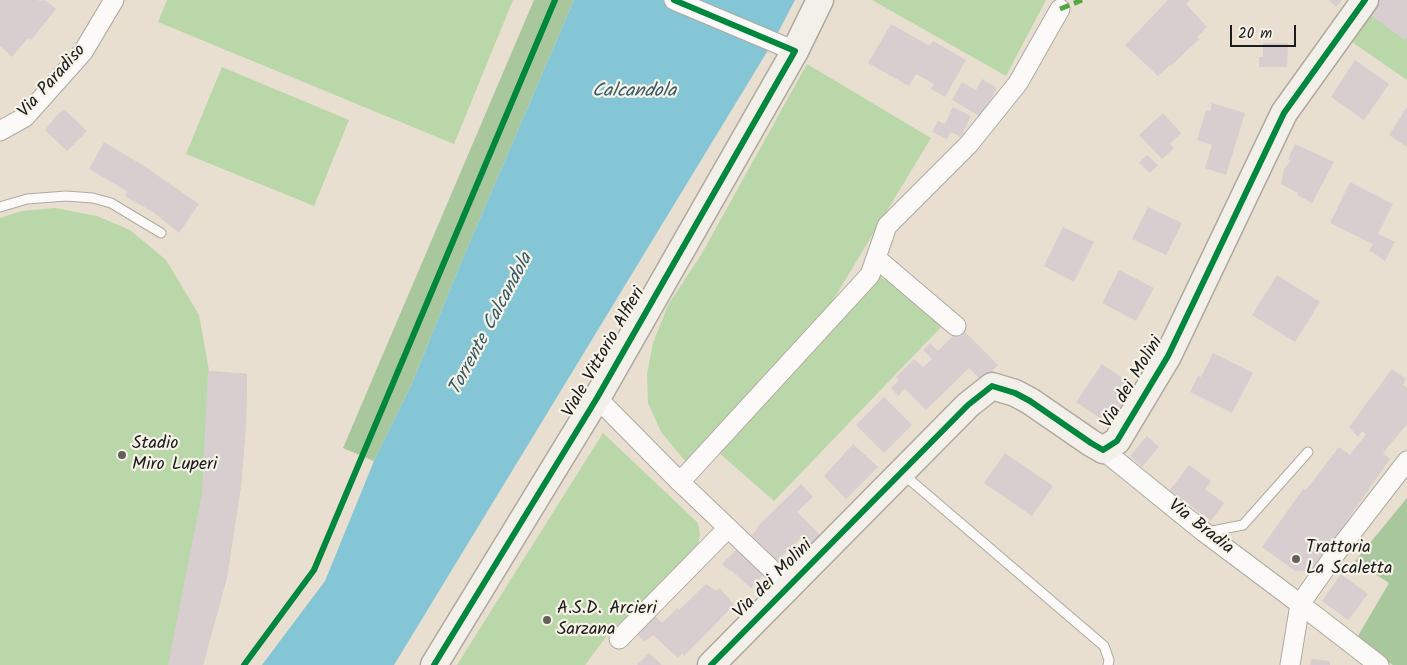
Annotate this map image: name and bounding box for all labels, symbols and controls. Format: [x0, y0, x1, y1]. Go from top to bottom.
scale bar [1232, 15, 1298, 47]
text: 20 m [1238, 22, 1272, 46]
street label: Via Paradiso [14, 41, 92, 123]
water label: Calcandola [592, 82, 676, 104]
water label: Torrente Calcandola [445, 250, 539, 400]
street label: Viale Vittorio Alfieri [559, 284, 651, 422]
street label: Via dei Molini [1097, 333, 1169, 433]
place label: Stadio Miro Luperi [132, 434, 217, 476]
marker: Stadio Miro Luperi [116, 449, 128, 461]
street label: Via Bradia [1163, 496, 1237, 560]
street label: Via dei Molini [730, 536, 818, 624]
place label: Trattoria La Scaletta [1306, 538, 1392, 580]
marker: Trattoria La Scaletta [1290, 553, 1302, 565]
place label: A.S.D. Arcieri Sarzana [557, 599, 657, 642]
marker: A.S.D. Arcieri Sarzana [541, 614, 553, 626]

